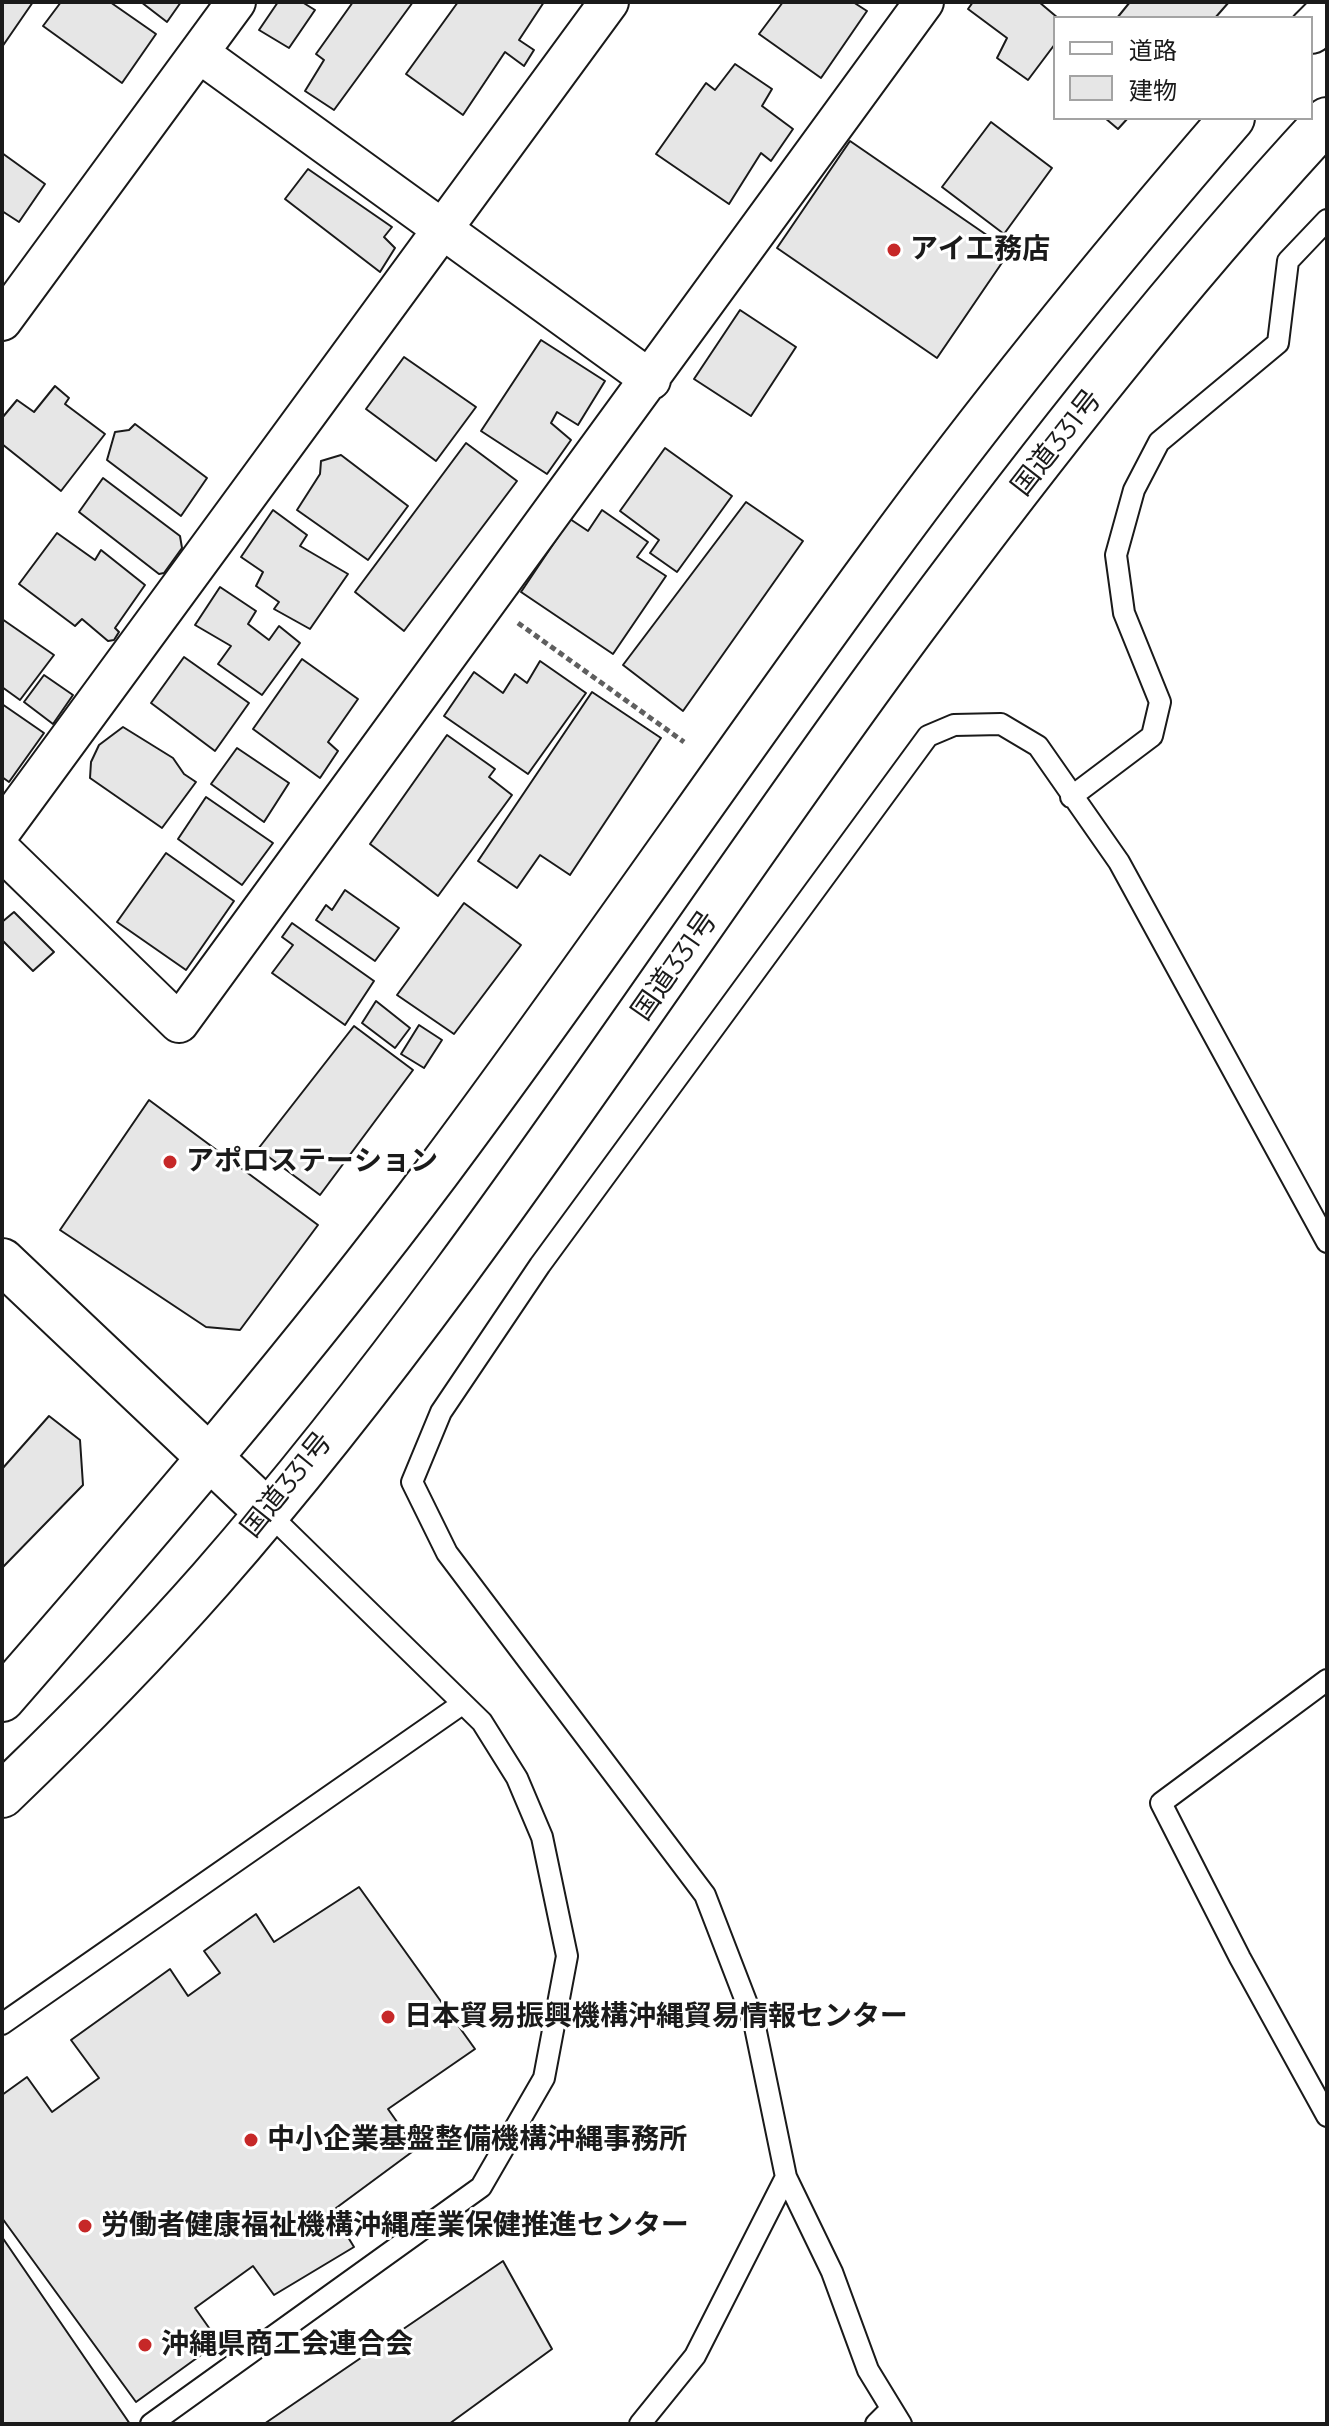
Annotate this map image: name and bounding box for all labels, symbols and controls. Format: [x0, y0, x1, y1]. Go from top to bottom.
legend [1053, 16, 1313, 120]
text: 道路 [1129, 36, 1177, 65]
text: 建物 [1129, 76, 1177, 105]
place label: アイ工務店 [910, 233, 1050, 267]
marker: アイ工務店 [885, 241, 903, 259]
street label: 国道331号 [1005, 383, 1109, 503]
street label: 国道331号 [625, 905, 725, 1027]
place label: アポロステーション [186, 1145, 438, 1179]
marker: アポロステーション [161, 1153, 179, 1171]
street label: 国道331号 [234, 1426, 340, 1544]
place label: 日本貿易振興機構沖縄貿易情報センター [404, 2000, 908, 2034]
marker: 日本貿易振興機構沖縄貿易情報センター [379, 2008, 397, 2026]
place label: 中小企業基盤整備機構沖縄事務所 [267, 2123, 687, 2157]
marker: 中小企業基盤整備機構沖縄事務所 [242, 2131, 260, 2149]
place label: 労働者健康福祉機構沖縄産業保健推進センター [101, 2209, 689, 2243]
marker: 労働者健康福祉機構沖縄産業保健推進センター [76, 2217, 94, 2235]
place label: 沖縄県商工会連合会 [161, 2328, 413, 2362]
marker: 沖縄県商工会連合会 [136, 2336, 154, 2354]

